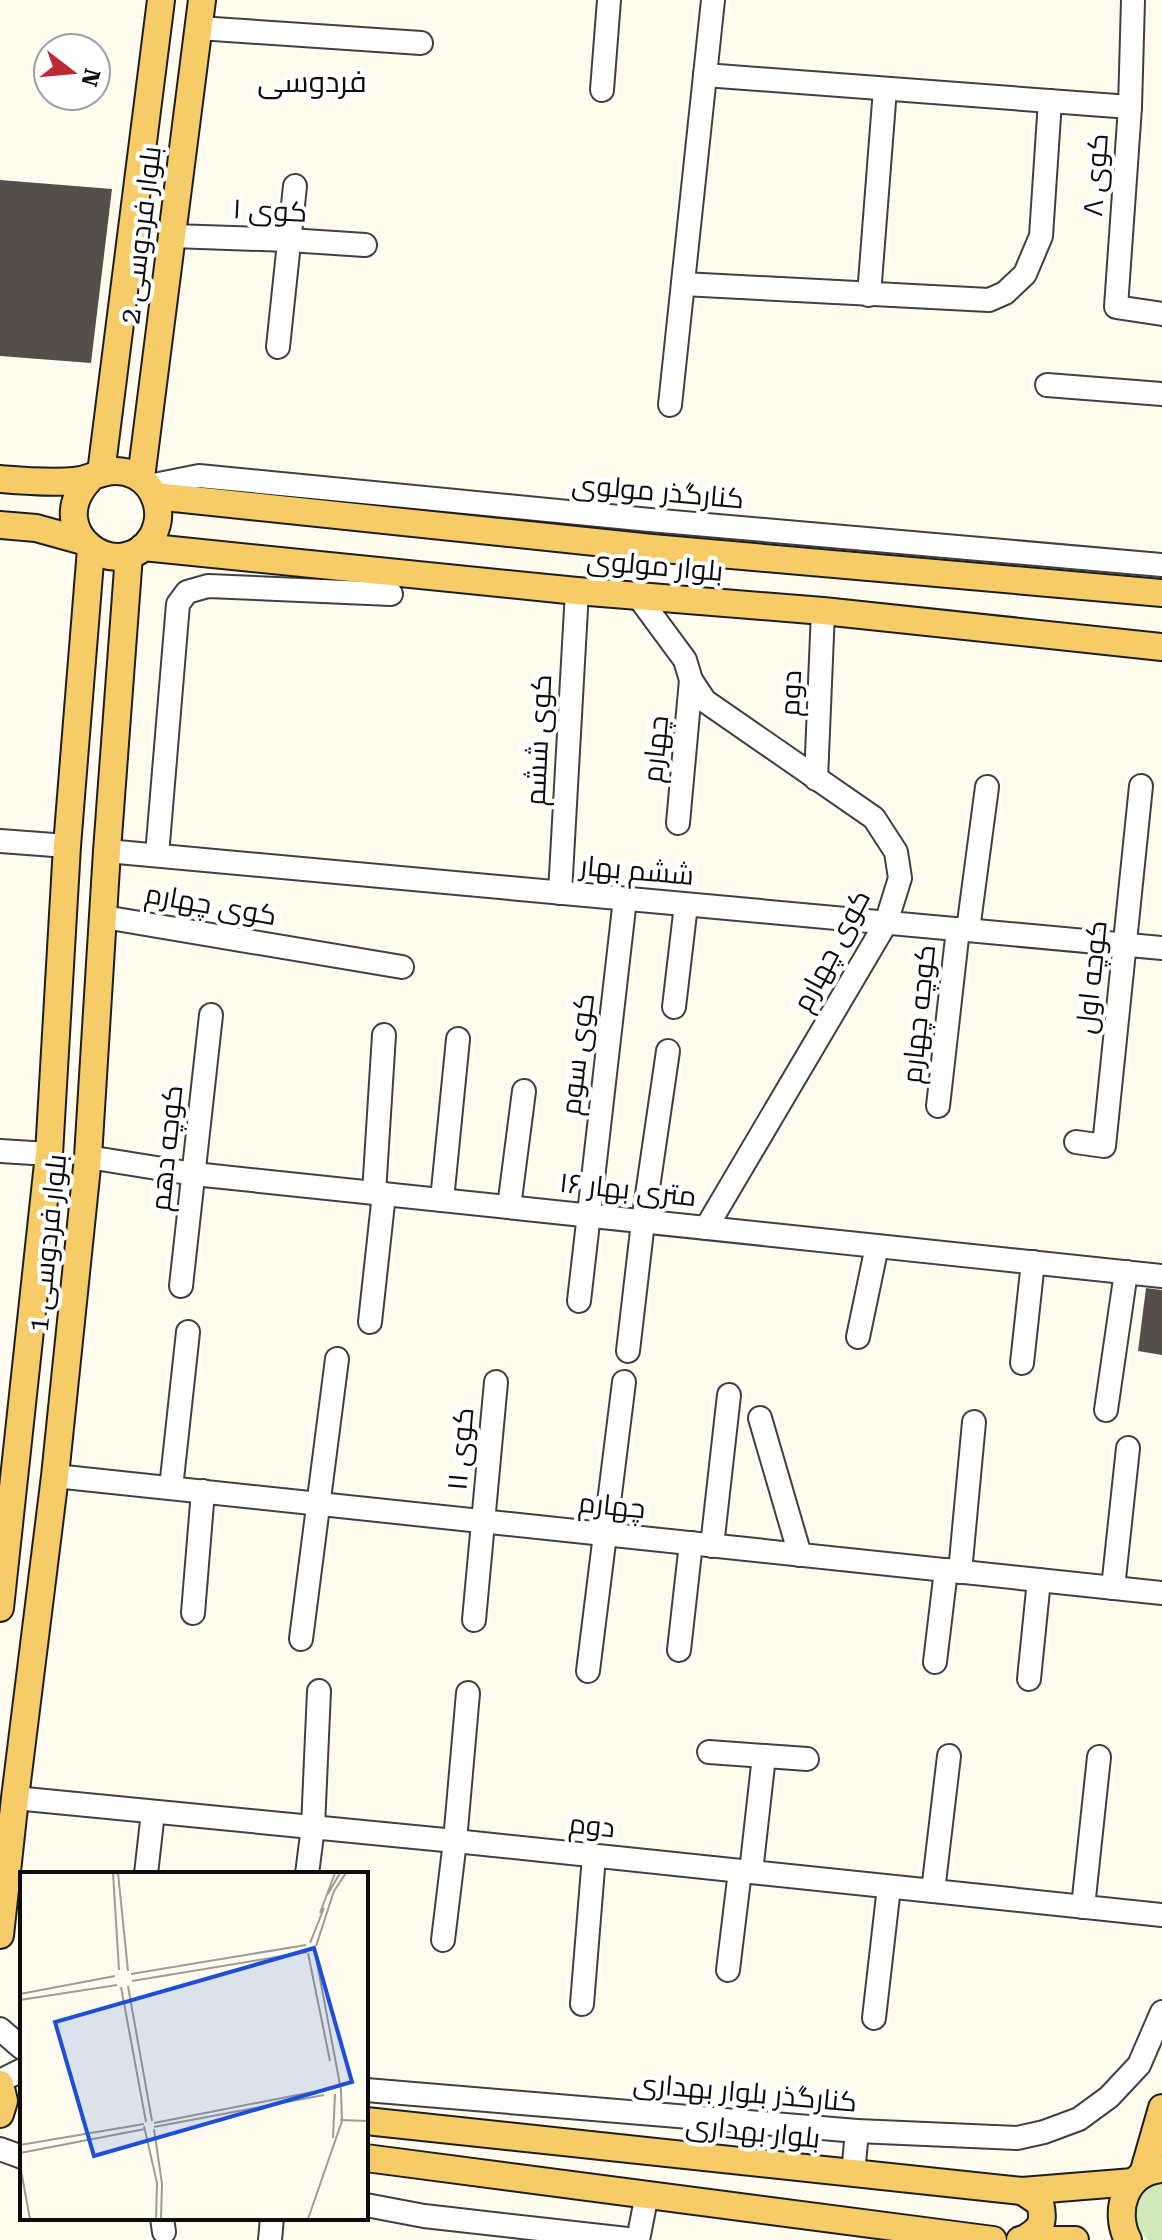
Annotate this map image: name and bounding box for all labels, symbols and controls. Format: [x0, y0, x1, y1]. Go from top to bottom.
north arrow [32, 32, 112, 112]
district label: فردوسی [257, 64, 367, 100]
text: N [76, 66, 105, 89]
street label: کوی ۸ [1076, 132, 1115, 218]
street label: بلوار فردوسی 2 [113, 144, 168, 326]
street label: کوی ۱ [232, 192, 308, 229]
street label: کنارگذر مولوی [570, 468, 745, 515]
street label: بلوار مولوی [585, 543, 725, 588]
street label: دوم [773, 669, 811, 717]
street label: کوی ششم [519, 673, 561, 807]
street label: چهارم [636, 714, 678, 785]
street label: ششم بهار [576, 849, 695, 895]
street label: کوی چهارم [142, 877, 279, 935]
street label: کوی چهارم [786, 884, 880, 1018]
street label: کوچه اول [1069, 919, 1116, 1036]
street label: کوچه چهارم [895, 943, 945, 1086]
street label: کوی سوم [554, 991, 604, 1117]
street label: کوچه دهم [143, 1083, 193, 1213]
street label: بلوار فردوسی 1 [22, 1152, 73, 1334]
street label: ۱۶ متری بهار [558, 1166, 698, 1213]
street label: کوی ۱۱ [440, 1406, 481, 1492]
street label: چهارم [576, 1486, 647, 1528]
street label: دوم [567, 1807, 617, 1847]
inset map [20, 1872, 368, 2220]
street label: کنارگذر بلوار بهداری [632, 2066, 858, 2119]
street label: بلوار بهداری [684, 2108, 822, 2155]

